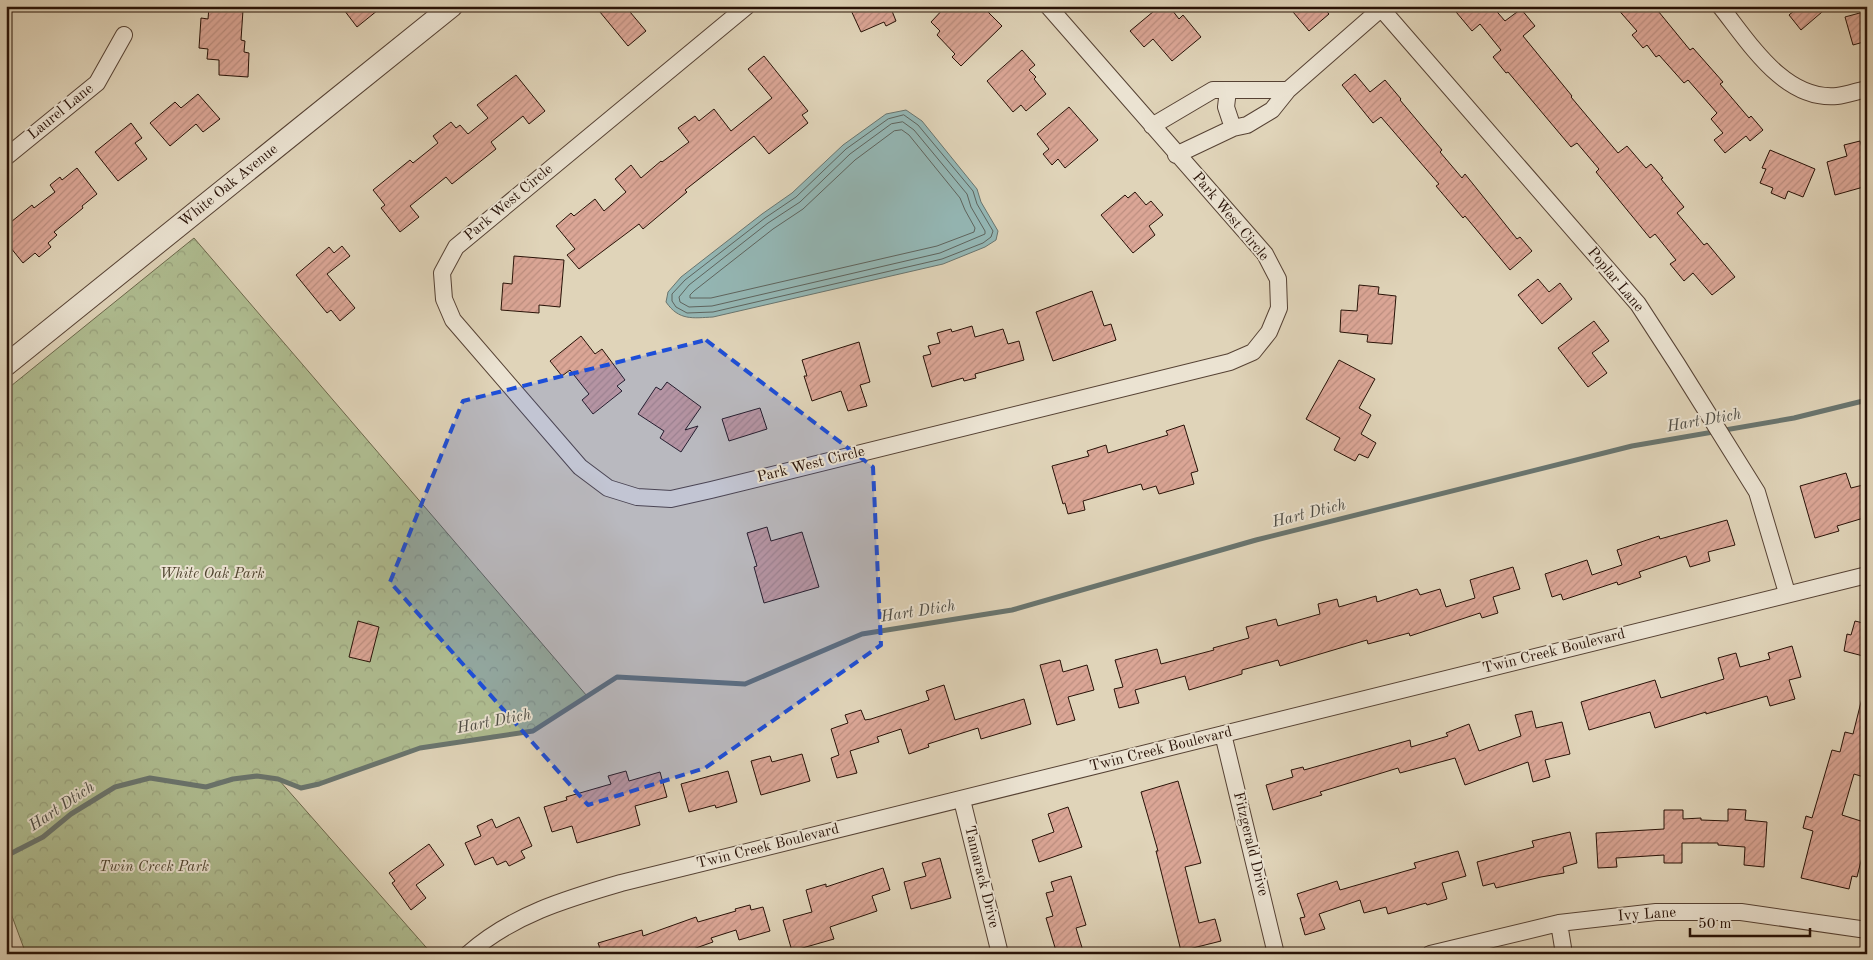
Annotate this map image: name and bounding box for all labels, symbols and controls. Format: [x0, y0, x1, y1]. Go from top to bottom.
street label: Laurel Lane [25, 81, 97, 143]
street label: White Oak Avenue [177, 142, 281, 230]
street label: Park West Circle [462, 162, 556, 244]
street label: Park West Circle [1189, 170, 1271, 264]
street label: Poplar Lane [1584, 245, 1646, 315]
water label: Hart Dtich [1665, 407, 1742, 436]
street label: Park West Circle [756, 444, 866, 486]
water label: Hart Dtich [1270, 497, 1347, 531]
park label: White Oak Park [159, 567, 265, 582]
water label: Hart Dtich [879, 598, 956, 626]
street label: Twin Creek Boulevard [1481, 627, 1627, 677]
water label: Hart Dtich [455, 707, 532, 737]
street label: Twin Creek Boulevard [1088, 725, 1234, 775]
water label: Hart Dtich [25, 779, 98, 835]
street label: Fitzgerald Drive [1230, 790, 1270, 898]
street label: Twin Creek Boulevard [695, 822, 841, 872]
street label: Tamarack Drive [961, 824, 1001, 930]
park label: Twin Creek Park [99, 860, 209, 875]
street label: Ivy Lane [1617, 905, 1677, 925]
scale bar [1690, 905, 1810, 937]
text: 50 m [1698, 917, 1732, 932]

